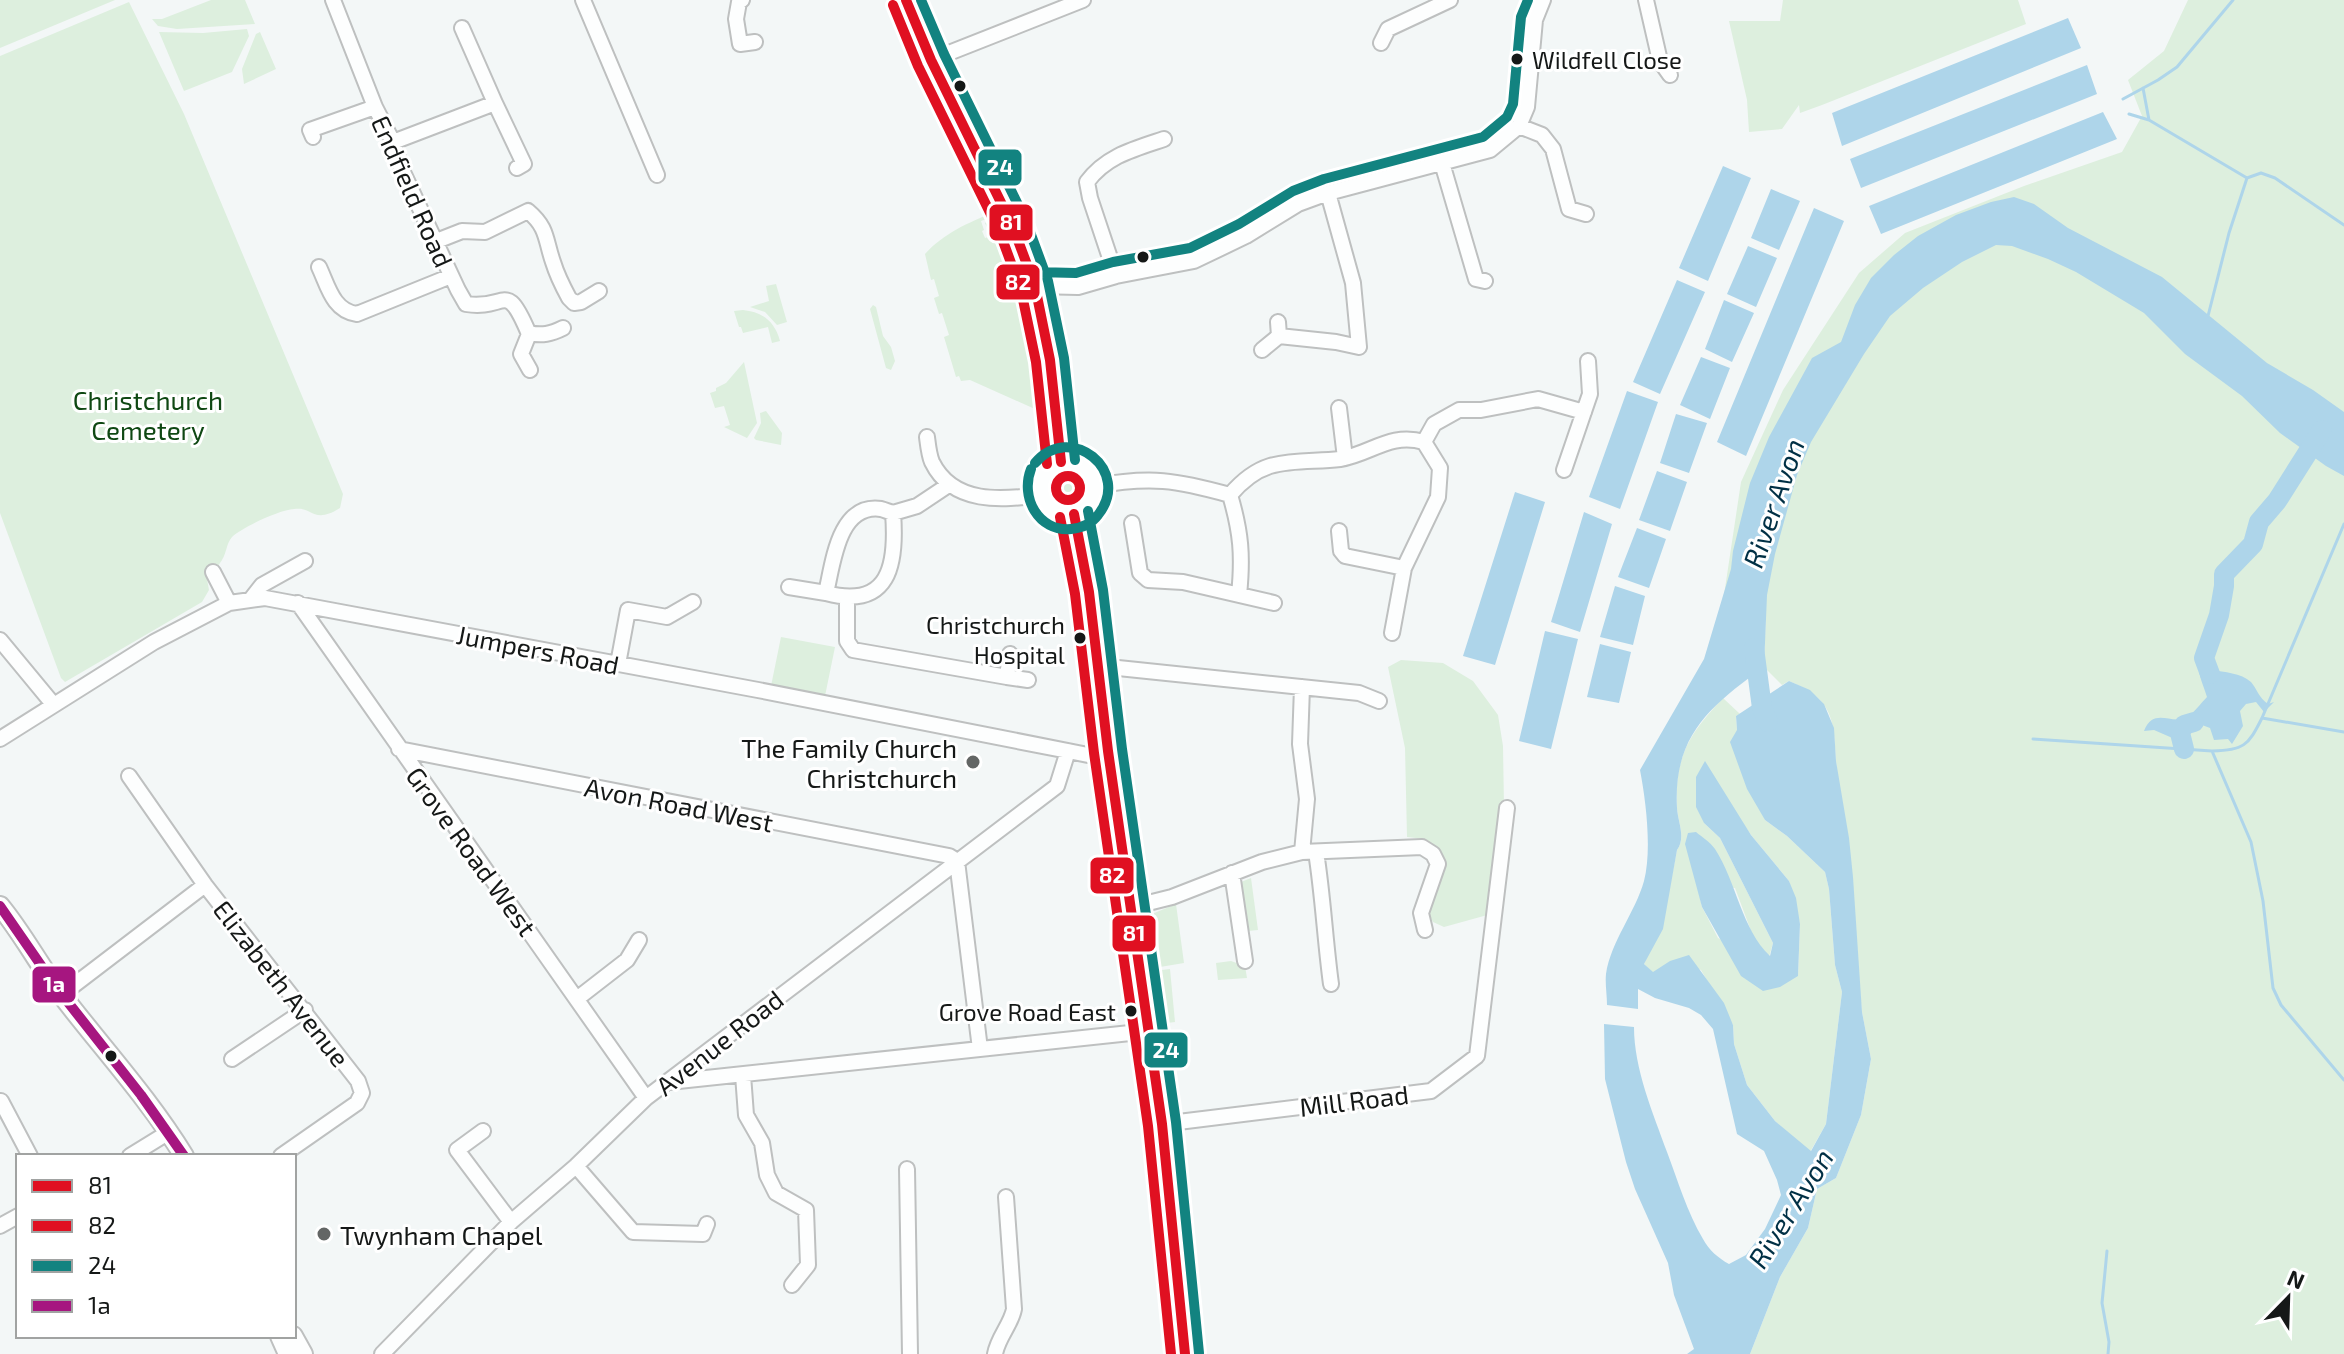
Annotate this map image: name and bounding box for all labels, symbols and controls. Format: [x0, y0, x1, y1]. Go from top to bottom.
place label: Wildfell Close [1532, 45, 1682, 74]
marker: Wildfell Close [1509, 51, 1525, 67]
unlabelled marker [952, 78, 968, 94]
street label: Endfield Road [366, 110, 460, 272]
line badge: 24 [977, 148, 1023, 187]
text: 24 [987, 153, 1013, 179]
line badge: 81 [988, 203, 1034, 242]
text: 81 [999, 208, 1023, 234]
unlabelled marker [1135, 249, 1151, 265]
line badge: 82 [995, 263, 1041, 301]
text: 82 [1005, 268, 1031, 294]
park label: Christchurch Cemetery [73, 384, 223, 445]
water label: River Avon [1735, 434, 1811, 572]
place label: Christchurch Hospital [926, 610, 1065, 669]
street label: Jumpers Road [454, 618, 622, 680]
marker: Christchurch Hospital [1072, 630, 1088, 646]
place label: The Family Church Christchurch [741, 732, 957, 793]
marker: The Family Church Christchurch [964, 753, 982, 771]
street label: Grove Road West [400, 761, 544, 941]
street label: Avon Road West [582, 771, 776, 838]
line badge: 82 [1089, 856, 1135, 895]
text: 82 [1099, 861, 1125, 887]
street label: Elizabeth Avenue [207, 894, 357, 1072]
line badge: 81 [1111, 914, 1157, 953]
text: 81 [1122, 919, 1146, 945]
line badge: 1a [31, 965, 77, 1004]
text: 1a [43, 970, 65, 996]
street label: Avenue Road [649, 983, 789, 1101]
place label: Grove Road East [939, 997, 1116, 1026]
marker: Grove Road East [1123, 1003, 1139, 1019]
line badge: 24 [1143, 1031, 1189, 1069]
text: 24 [1153, 1036, 1179, 1062]
unlabelled marker [103, 1048, 119, 1064]
street label: Mill Road [1298, 1078, 1410, 1122]
water label: River Avon [1740, 1142, 1840, 1274]
legend [16, 1154, 296, 1338]
text: 81 [88, 1170, 112, 1199]
text: 82 [88, 1210, 116, 1239]
place label: Twynham Chapel [340, 1219, 543, 1250]
marker: Twynham Chapel [315, 1225, 333, 1243]
text: 24 [88, 1250, 116, 1279]
north arrow [2248, 1258, 2328, 1338]
text: N [2284, 1264, 2309, 1294]
text: 1a [88, 1290, 111, 1319]

